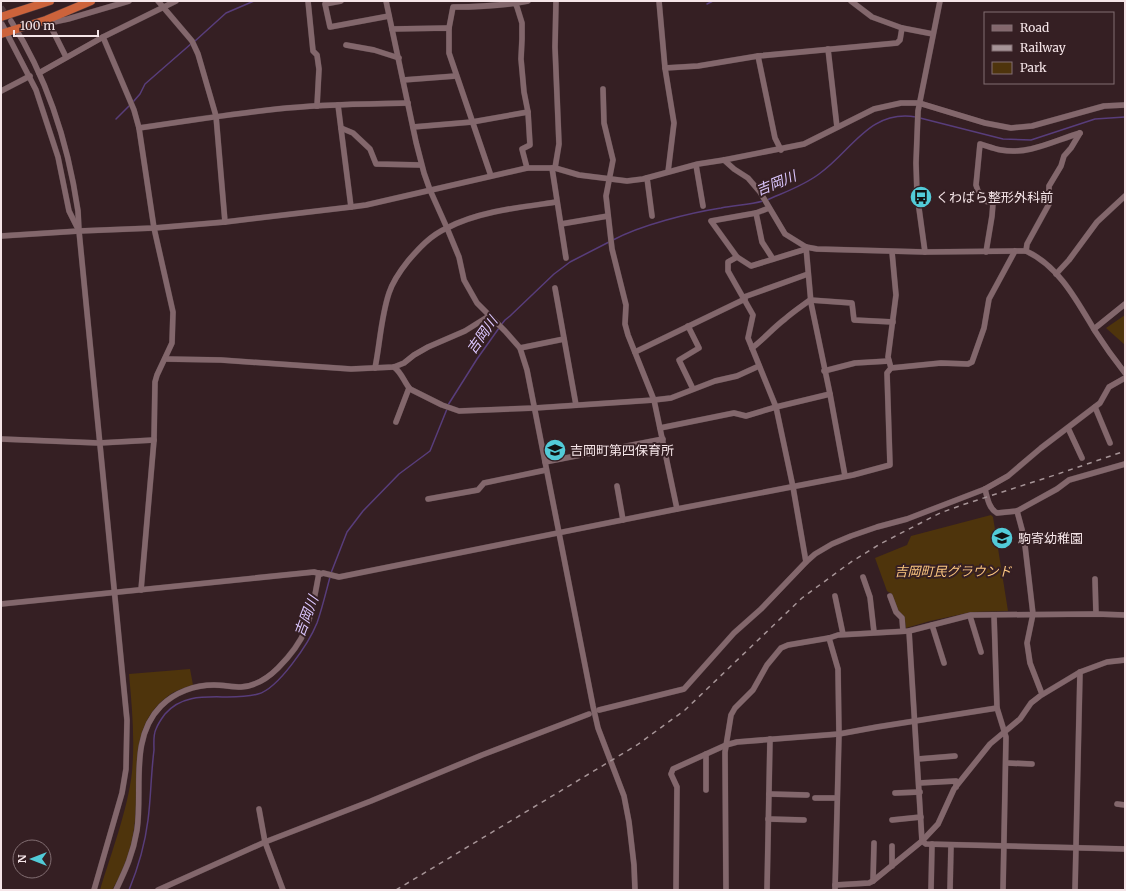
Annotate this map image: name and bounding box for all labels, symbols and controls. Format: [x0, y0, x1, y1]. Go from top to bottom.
scale bar [14, 12, 98, 38]
legend [984, 12, 1114, 84]
text: 100 m [20, 18, 55, 33]
text: Road [1020, 20, 1049, 35]
text: Railway [1020, 40, 1066, 55]
text: Park [1020, 60, 1047, 75]
water label: 吉岡川 [753, 166, 801, 199]
bus stop icon: くわばら整形外科前 [908, 184, 934, 210]
place label: くわばら整形外科前 [936, 189, 1053, 206]
water label: 吉岡川 [463, 311, 503, 357]
school or university icon: 吉岡町第四保育所 [542, 437, 568, 463]
place label: 吉岡町第四保育所 [570, 442, 674, 459]
school or university icon: 駒寄幼稚園 [989, 525, 1015, 551]
place label: 駒寄幼稚園 [1018, 530, 1083, 547]
park label: 吉岡町民グラウンド [894, 563, 1012, 580]
water label: 吉岡川 [290, 591, 323, 639]
north arrow [12, 839, 52, 879]
text: N [15, 854, 29, 863]

